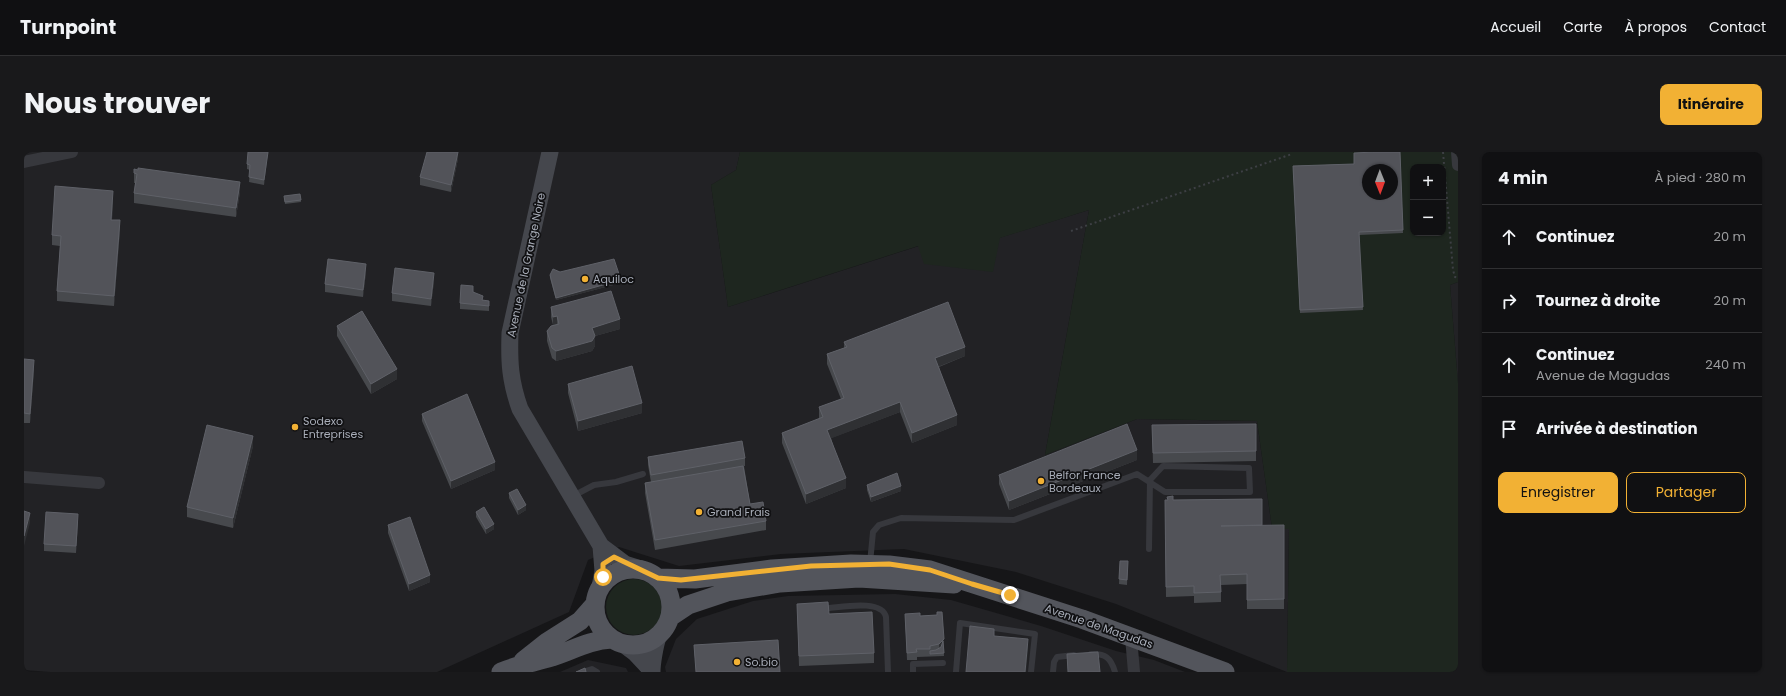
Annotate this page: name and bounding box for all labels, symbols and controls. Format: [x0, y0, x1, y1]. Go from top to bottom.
text: Turnpoint [20, 14, 116, 41]
text: Accueil [1490, 17, 1541, 37]
text: Carte [1563, 17, 1603, 37]
text: À propos [1625, 17, 1687, 37]
text: Contact [1709, 17, 1766, 37]
text: Nous trouver [24, 84, 210, 123]
button: Itinéraire [1660, 84, 1762, 125]
north arrow [1362, 164, 1398, 200]
map controls [1410, 164, 1446, 236]
button: + [1410, 164, 1446, 200]
text: 4 min [1498, 166, 1548, 190]
text: À pied · 280 m [1655, 168, 1746, 187]
street label: Avenue de la Grange Noire [503, 191, 549, 339]
button: − [1410, 200, 1446, 236]
icon: ahead [1498, 226, 1520, 248]
text: Continuez [1536, 226, 1615, 247]
text: 20 m [1713, 227, 1746, 246]
place label: Aquiloc [593, 271, 634, 287]
marker: Aquiloc [580, 274, 590, 284]
icon: right [1498, 290, 1520, 312]
text: Tournez à droite [1536, 290, 1660, 311]
text: 20 m [1713, 291, 1746, 310]
text: Continuez [1536, 344, 1615, 365]
icon: ahead [1498, 354, 1520, 376]
text: 240 m [1705, 355, 1746, 374]
text: Avenue de Magudas [1536, 366, 1670, 385]
place label: Sodexo Entreprises [303, 413, 363, 442]
icon: arrive [1498, 418, 1520, 440]
text: Arrivée à destination [1536, 418, 1698, 439]
marker: Sodexo Entreprises [290, 422, 300, 432]
place label: Belfor France Bordeaux [1049, 467, 1121, 496]
button: Enregistrer [1498, 472, 1618, 513]
button: Partager [1626, 472, 1746, 513]
marker: Belfor France Bordeaux [1036, 476, 1046, 486]
place label: Grand Frais [707, 504, 770, 520]
marker: Grand Frais [694, 507, 704, 517]
route start [594, 568, 612, 586]
route end [1001, 586, 1019, 604]
street label: Avenue de Magudas [1043, 600, 1155, 652]
place label: So.bio [745, 654, 778, 670]
marker: So.bio [732, 657, 742, 667]

